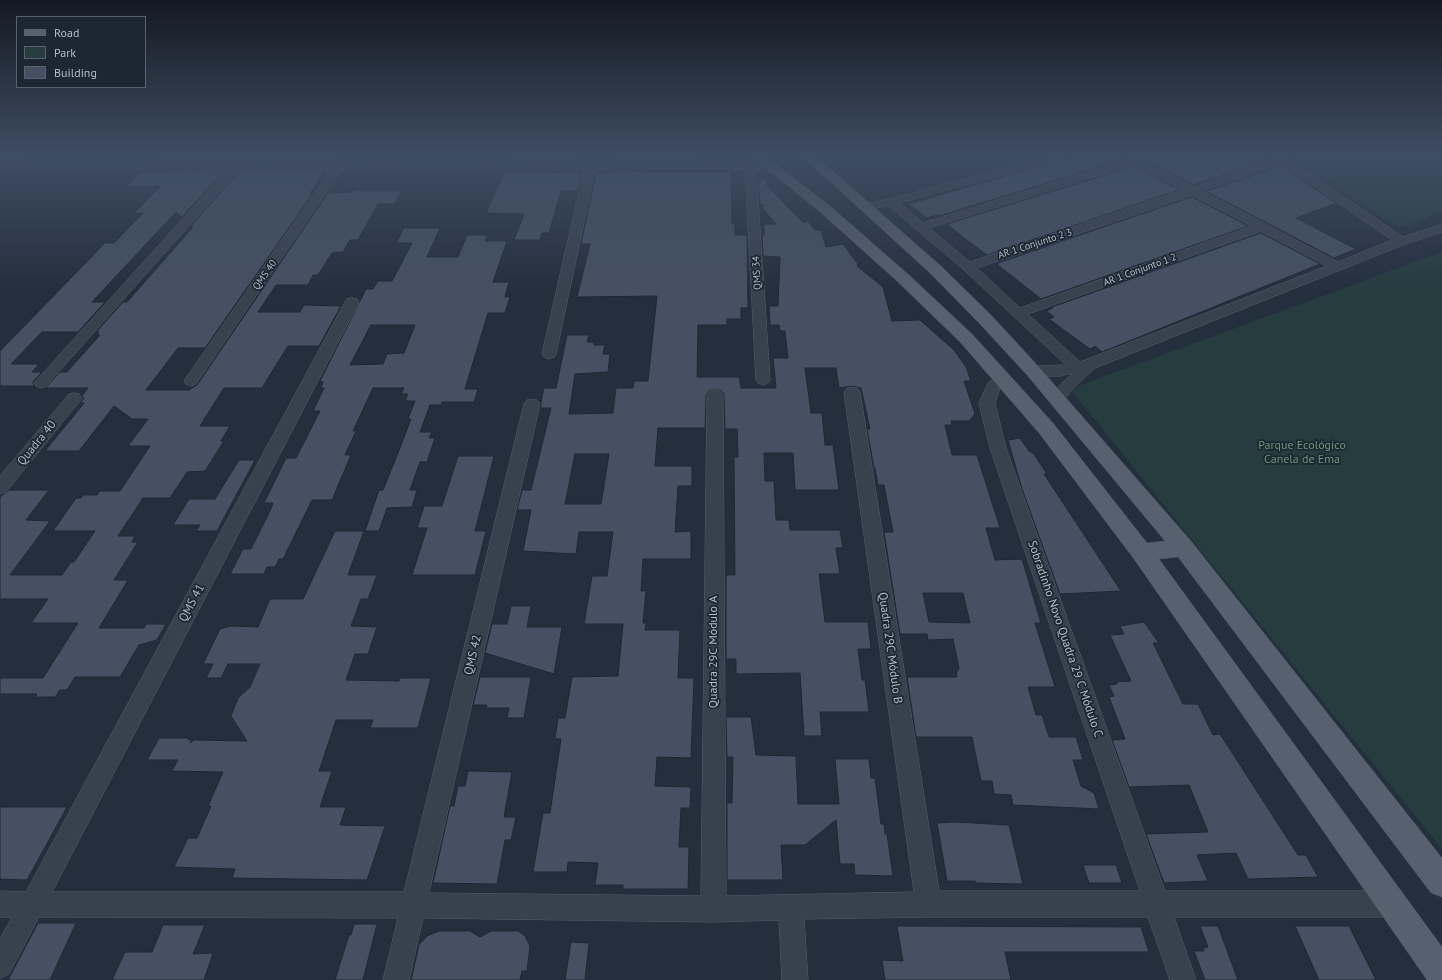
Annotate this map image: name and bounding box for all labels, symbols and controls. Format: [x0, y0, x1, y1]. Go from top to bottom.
legend [16, 16, 146, 88]
text: Road [54, 25, 79, 40]
text: Park [54, 45, 76, 60]
text: Building [54, 65, 97, 80]
street label: AR 1 Conjunto 2 3 [996, 226, 1074, 262]
street label: AR 1 Conjunto 1 2 [1102, 251, 1178, 289]
street label: QMS 34 [750, 256, 764, 290]
street label: QMS 40 [250, 258, 280, 292]
street label: Quadra 40 [15, 418, 59, 468]
park label: Parque Ecológico Canela de Ema [1258, 439, 1346, 467]
street label: Sobradinho Novo Quadra 29 C Módulo C [1025, 539, 1105, 739]
street label: QMS 41 [176, 582, 208, 624]
street label: Quadra 29C Módulo B [875, 591, 905, 705]
street label: Quadra 29C Módulo A [707, 596, 721, 708]
street label: QMS 42 [461, 634, 485, 676]

